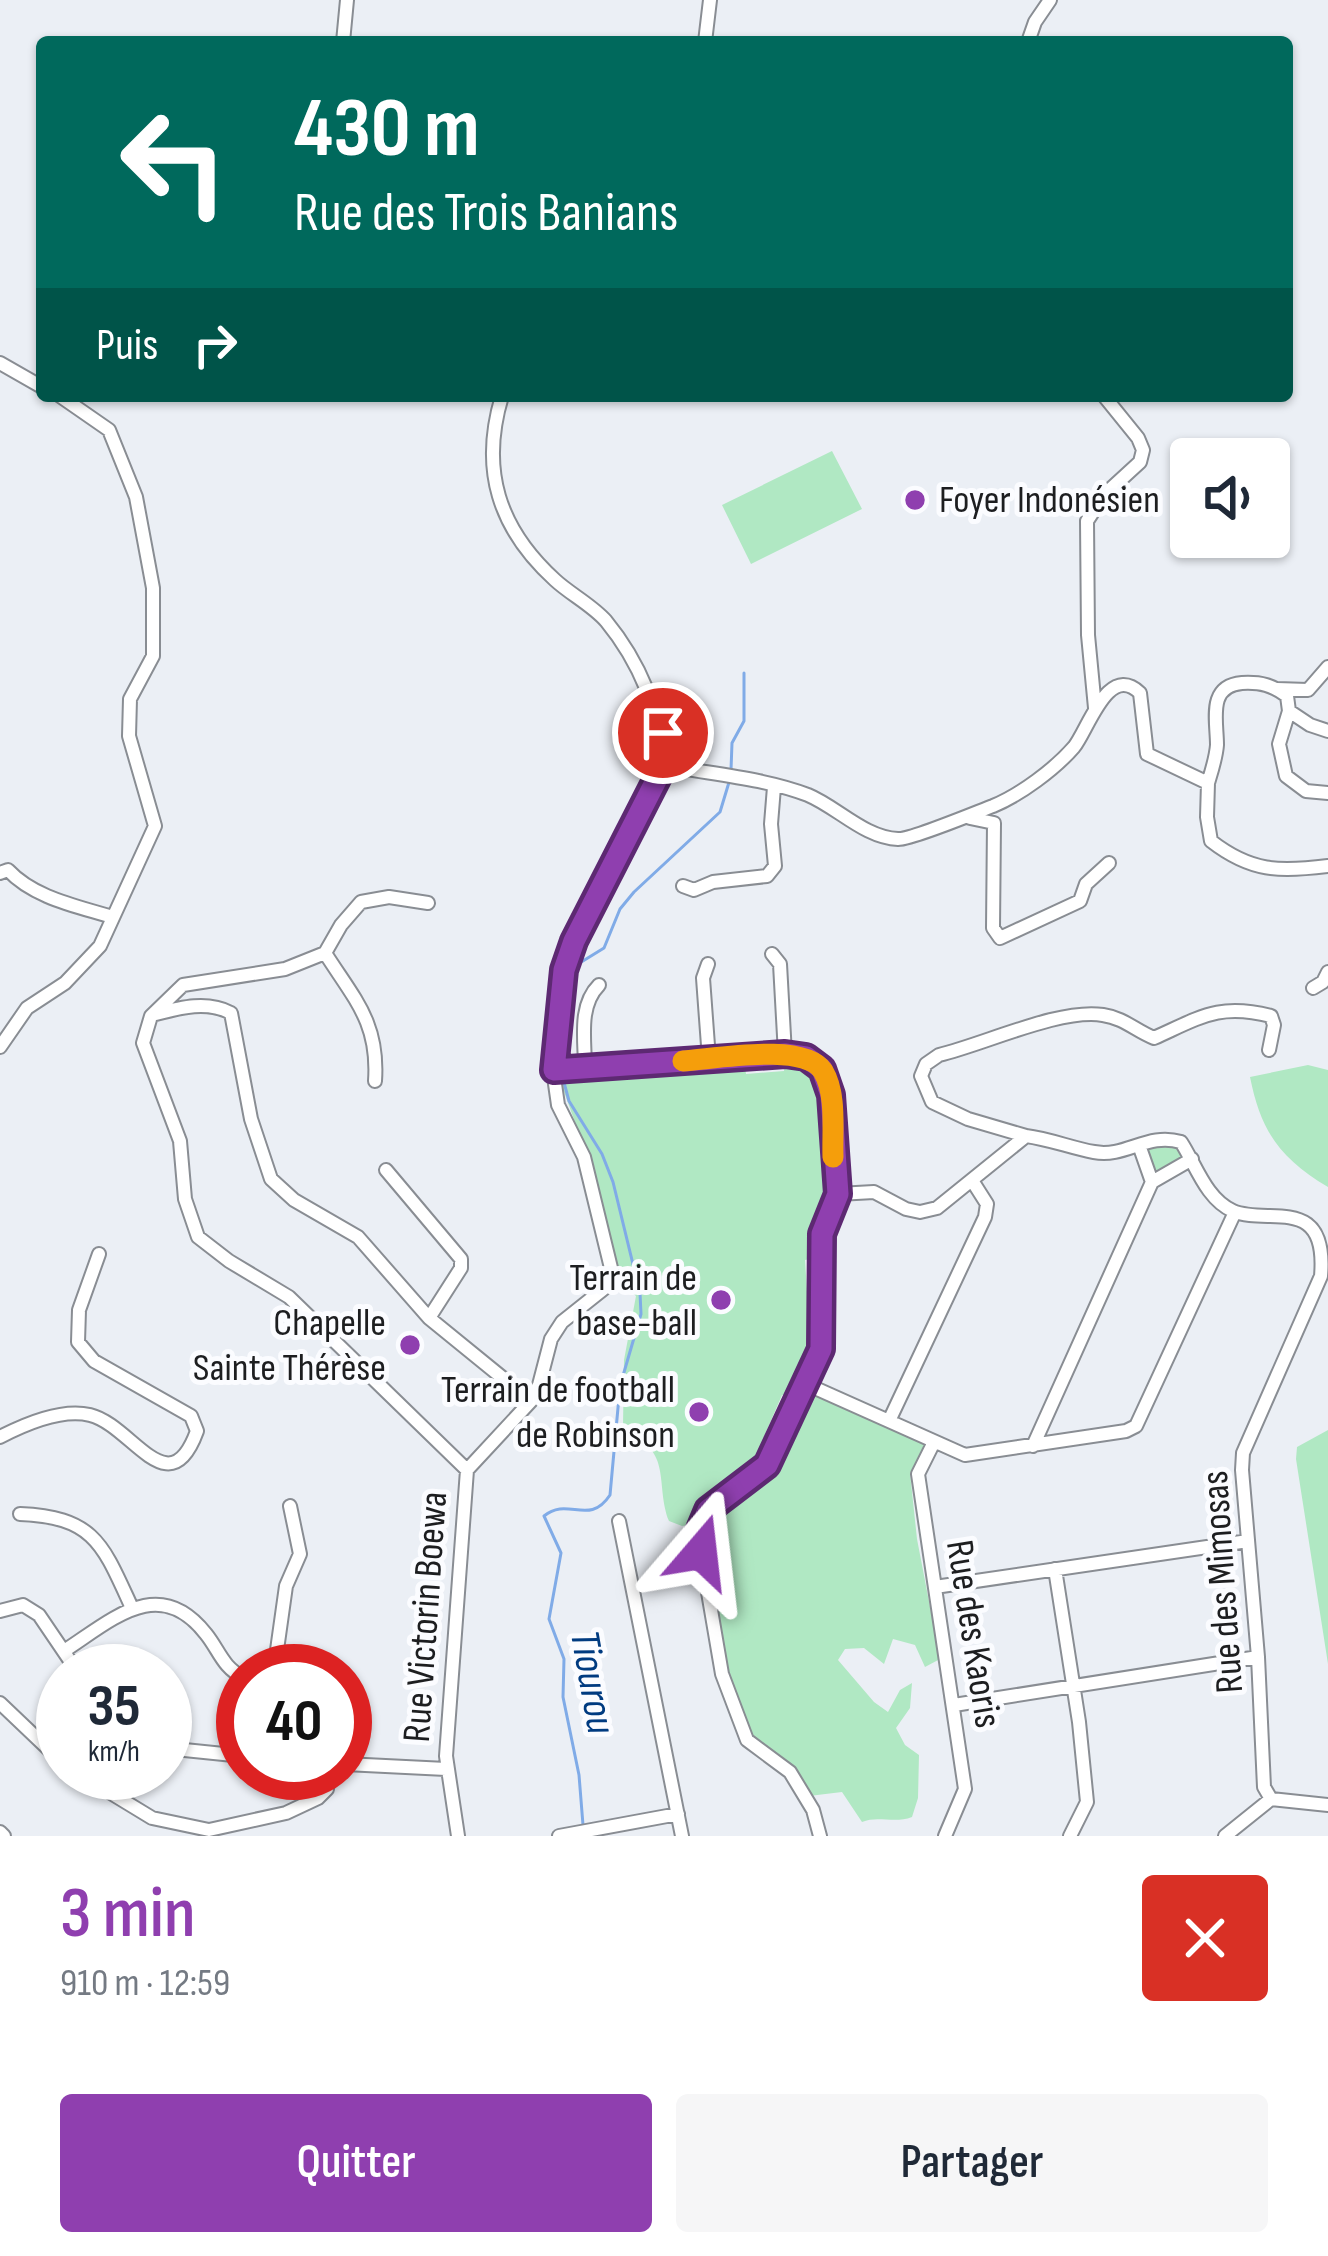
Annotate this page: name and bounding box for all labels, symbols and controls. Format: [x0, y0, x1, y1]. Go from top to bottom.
text: 430 m [294, 79, 480, 180]
icon: left [96, 84, 252, 240]
text: Rue des Trois Banians [294, 181, 678, 246]
icon: right [182, 312, 248, 378]
text: Puis [96, 318, 158, 373]
map controls [1170, 438, 1290, 558]
button: sound [1170, 438, 1290, 558]
place label: Foyer Indonésien [939, 477, 1160, 524]
marker: Foyer Indonésien [902, 487, 928, 513]
pin [612, 682, 714, 784]
icon: arrive [630, 700, 696, 766]
place label: Terrain de base-ball [569, 1255, 697, 1347]
marker: Terrain de base-ball [708, 1287, 734, 1313]
place label: Chapelle Sainte Thérèse [193, 1300, 386, 1392]
marker: Chapelle Sainte Thérèse [397, 1332, 423, 1358]
place label: Terrain de football de Robinson [441, 1367, 675, 1459]
marker: Terrain de football de Robinson [686, 1399, 712, 1425]
street label: Rue des Mimosas [1192, 1469, 1254, 1695]
position arrow [638, 1489, 764, 1615]
street label: Rue Victorin Boewa [394, 1490, 458, 1744]
street label: Rue des Kaoris [935, 1537, 1011, 1731]
water label: Tiourou [558, 1626, 626, 1738]
speed limit sign: 40 [216, 1644, 372, 1800]
text: 35 [87, 1671, 141, 1743]
text: km/h [88, 1734, 140, 1770]
text: 3 min [60, 1871, 195, 1958]
button: close [1142, 1875, 1268, 2001]
text: 910 m · 12:59 [60, 1960, 230, 2007]
button: Quitter [60, 2094, 652, 2232]
button: Partager [676, 2094, 1268, 2232]

